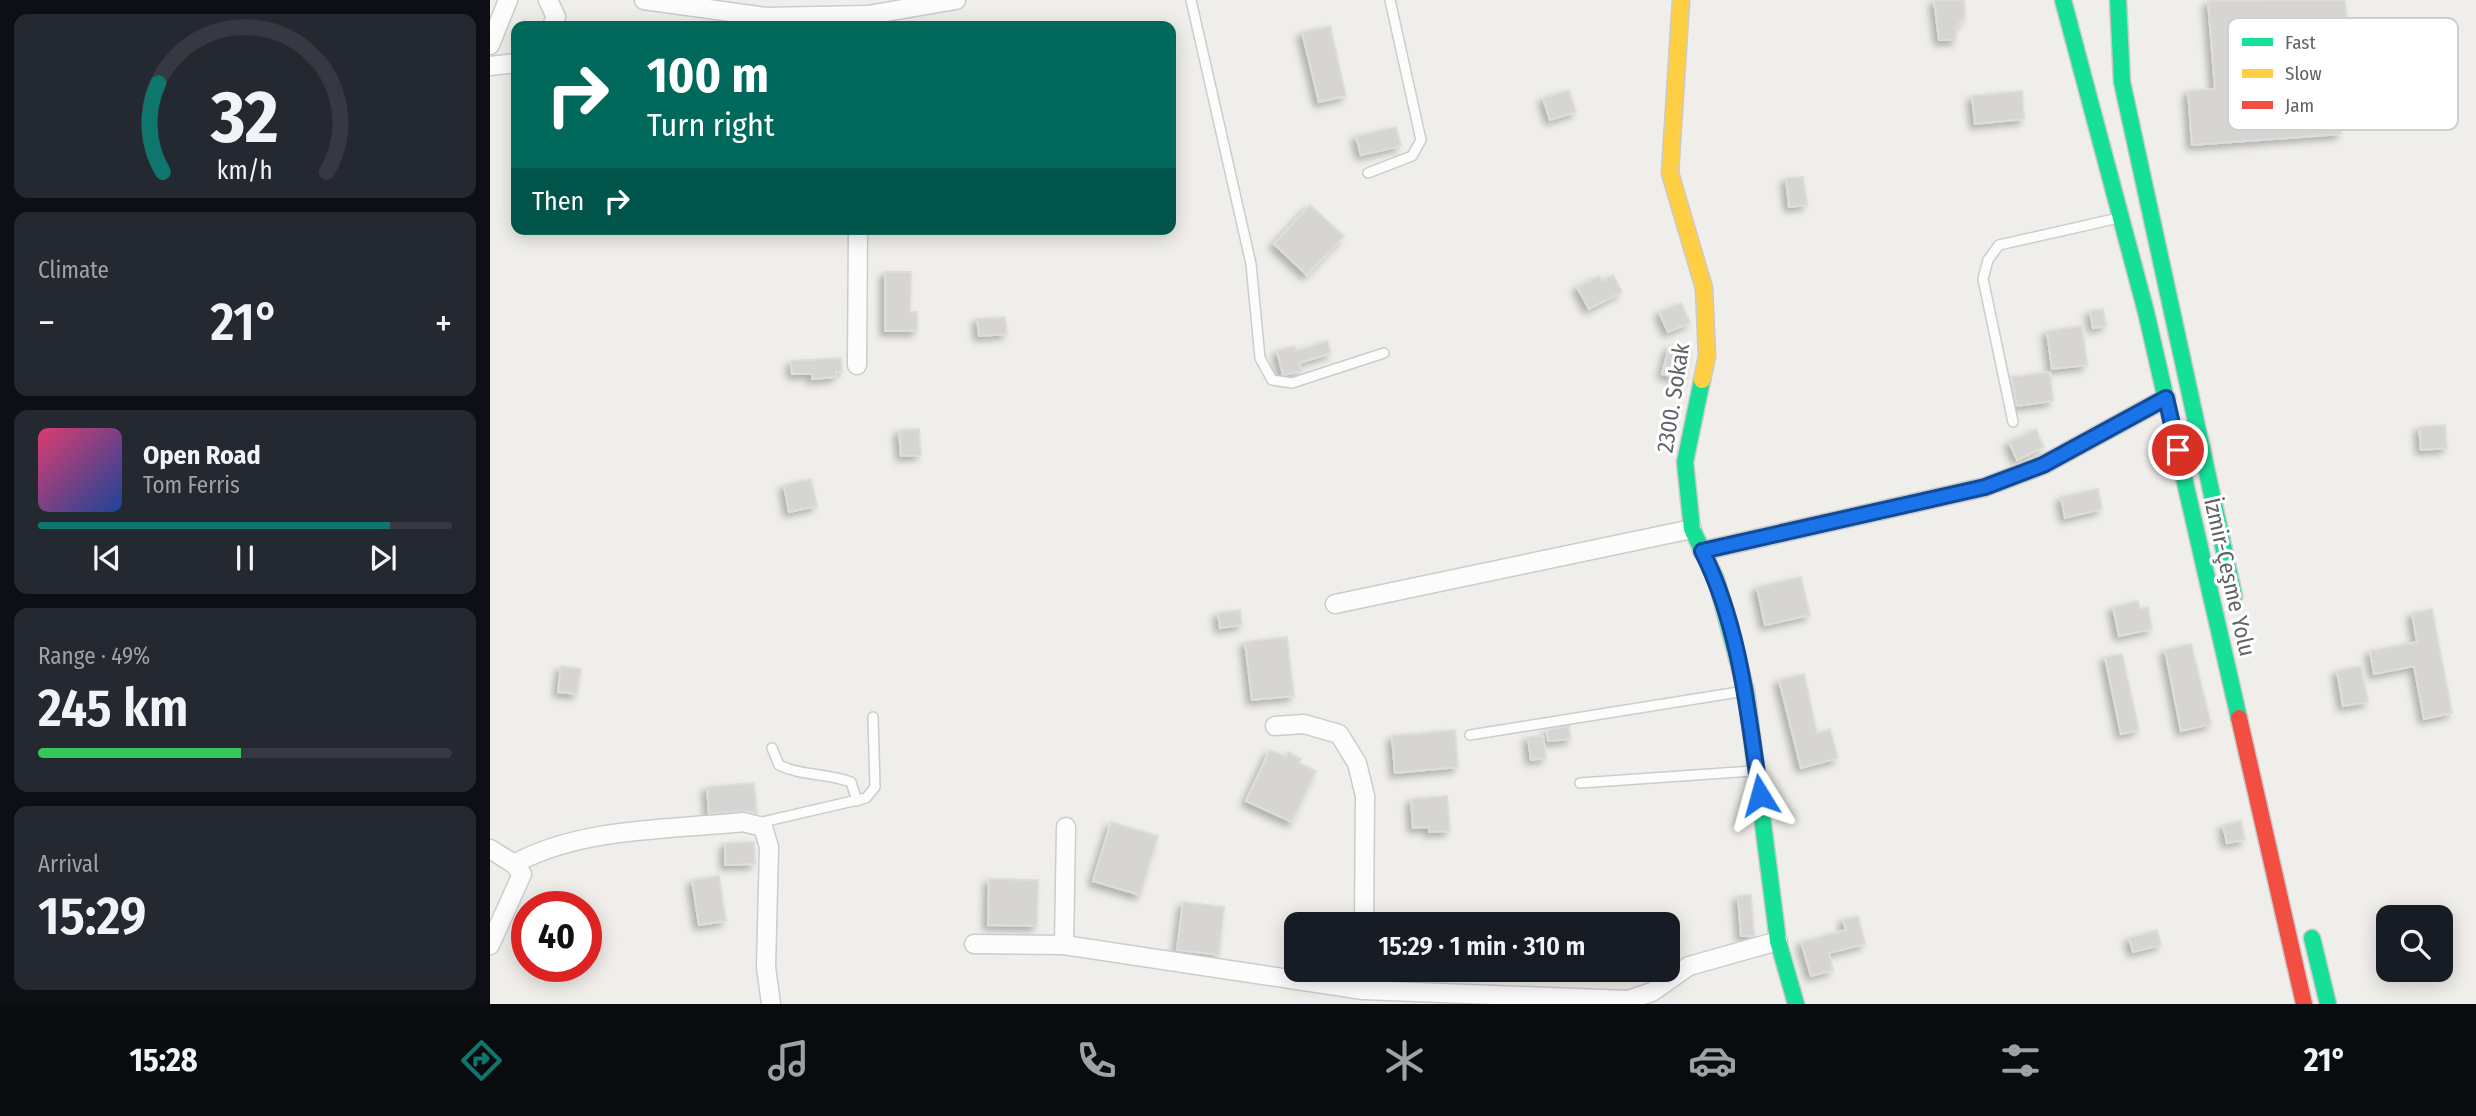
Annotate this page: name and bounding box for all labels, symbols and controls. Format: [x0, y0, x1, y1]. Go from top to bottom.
legend [2228, 18, 2458, 130]
text: Fast [2285, 31, 2316, 54]
text: 100 m [647, 46, 769, 105]
icon: right [532, 49, 623, 140]
text: Slow [2285, 62, 2322, 85]
text: 32 [210, 74, 279, 161]
text: Jam [2285, 94, 2314, 117]
text: Turn right [647, 106, 774, 144]
text: km/h [217, 156, 273, 186]
icon: right [598, 182, 636, 220]
text: Then [532, 186, 584, 217]
text: Climate [38, 256, 109, 284]
text: 21° [210, 291, 279, 354]
text: − [38, 300, 55, 346]
text: + [435, 300, 452, 346]
street label: 2300. Sokak [1651, 341, 1696, 455]
pin [2148, 420, 2208, 480]
icon: arrive [2159, 431, 2197, 469]
text: Open Road [143, 440, 261, 471]
text: Tom Ferris [143, 471, 240, 499]
street label: İzmir-Çeşme Yolu [2198, 495, 2262, 659]
icon: previous [88, 539, 126, 577]
icon: pause [226, 539, 264, 577]
icon: next [364, 539, 402, 577]
text: Range · 49% [38, 642, 150, 670]
text: 245 km [38, 677, 189, 740]
position arrow [1723, 758, 1797, 832]
text: Arrival [38, 850, 99, 878]
text: 15:29 [38, 885, 147, 948]
speed limit sign: 40 [511, 891, 602, 982]
map controls [2376, 905, 2453, 982]
button: search [2376, 905, 2453, 982]
text: 15:29 · 1 min · 310 m [1379, 931, 1586, 962]
icon: directions [457, 1036, 506, 1085]
icon: music [764, 1036, 813, 1085]
icon: phone [1072, 1036, 1121, 1085]
icon: climate [1380, 1036, 1429, 1085]
icon: car [1688, 1036, 1737, 1085]
icon: filters [1996, 1036, 2045, 1085]
text: 15:28 [129, 1041, 198, 1079]
text: 21° [2304, 1041, 2347, 1079]

